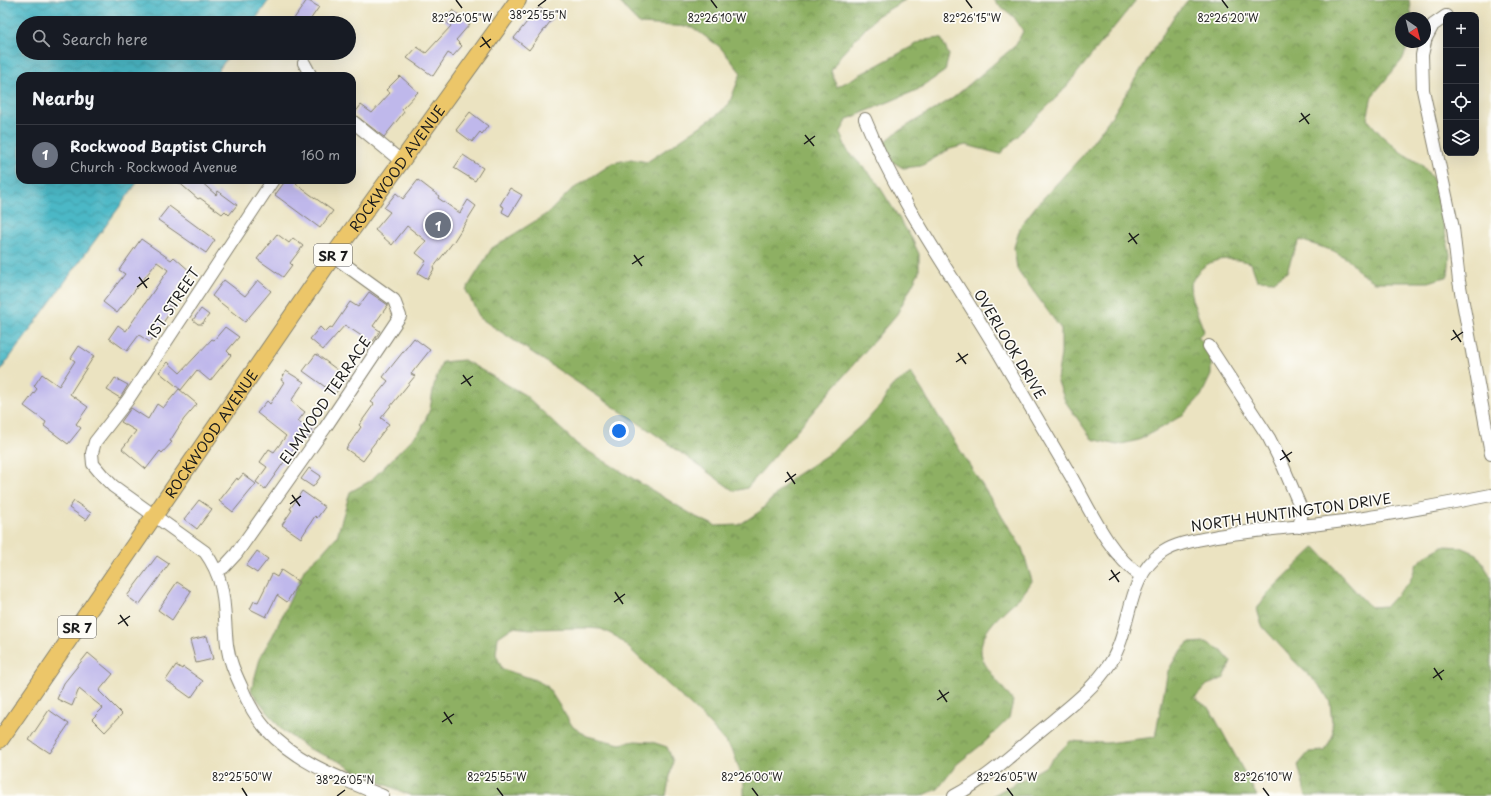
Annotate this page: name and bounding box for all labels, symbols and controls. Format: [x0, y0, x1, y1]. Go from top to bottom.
text: 38°25'55"N [509, 7, 567, 22]
text: 82°26'05"W [432, 10, 493, 25]
text: 82°26'10"W [688, 10, 747, 25]
text: 82°26'15"W [943, 10, 1002, 25]
text: 82°26'20"W [1197, 10, 1259, 25]
north arrow [1395, 12, 1431, 48]
map controls [1443, 12, 1479, 156]
button: + [1443, 12, 1479, 48]
search box [16, 16, 356, 60]
icon: search [30, 27, 52, 49]
text: Search here [62, 27, 148, 50]
button: − [1443, 48, 1479, 84]
button: locate [1443, 84, 1479, 120]
text: Nearby [32, 85, 94, 111]
street label: ROCKWOOD AVENUE [344, 100, 450, 236]
button: layers [1443, 120, 1479, 156]
text: Rockwood Baptist Church [70, 134, 267, 157]
text: 1 [42, 145, 48, 164]
text: 160 m [301, 145, 340, 164]
text: Church · Rockwood Avenue [70, 157, 237, 176]
pin: 1 [425, 210, 451, 240]
road number: SR 7 [314, 244, 352, 266]
street label: 1ST STREET [141, 263, 205, 343]
street label: OVERLOOK DRIVE [969, 285, 1051, 403]
street label: ELMWOOD TERRACE [274, 332, 376, 468]
street label: ROCKWOOD AVENUE [159, 365, 263, 502]
your location [609, 421, 629, 441]
street label: NORTH HUNTINGTON DRIVE [1190, 488, 1393, 536]
road number: SR 7 [58, 616, 96, 638]
text: 82°25'50"W [212, 769, 273, 784]
text: 82°25'55"W [467, 769, 527, 784]
text: 82°26'00"W [721, 769, 783, 784]
text: 82°26'05"W [977, 769, 1038, 784]
text: 82°26'10"W [1234, 769, 1293, 784]
text: 38°26'05"N [316, 772, 374, 787]

